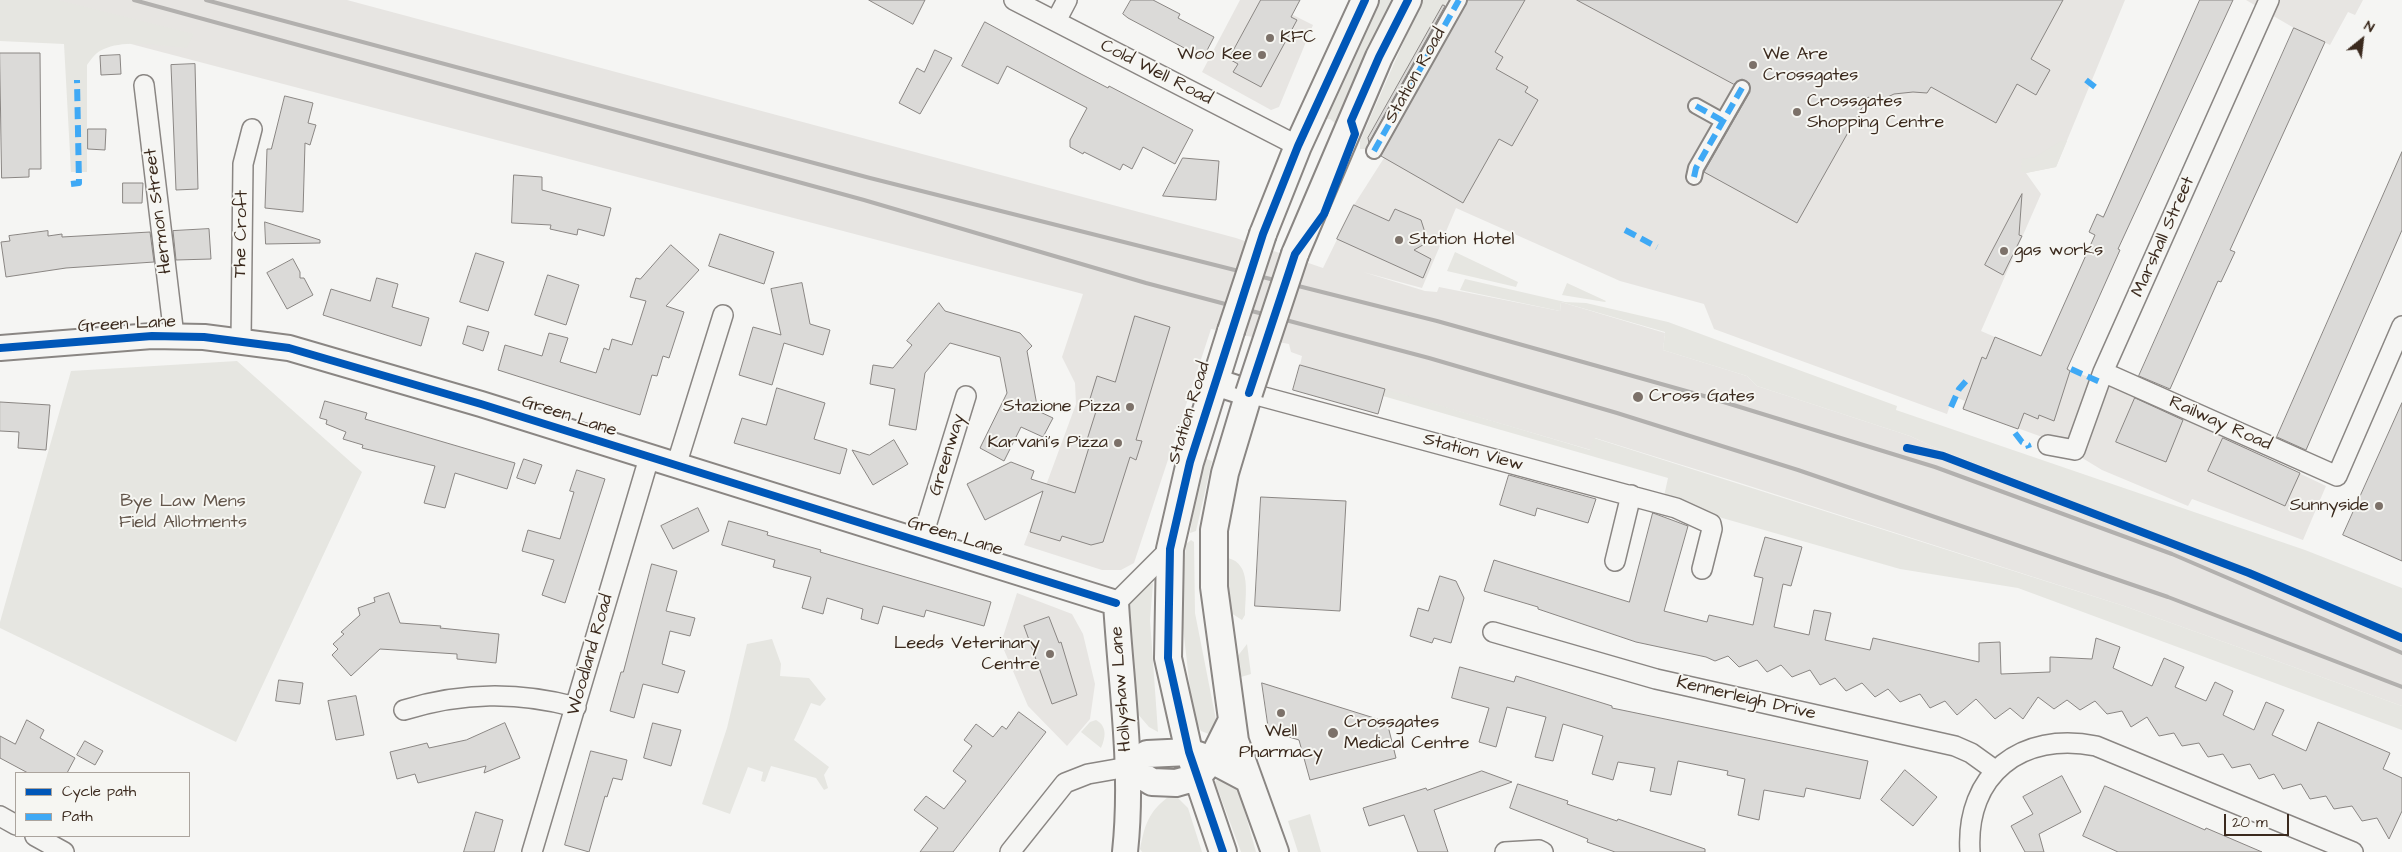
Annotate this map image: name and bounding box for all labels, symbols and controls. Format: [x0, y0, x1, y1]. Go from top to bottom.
north arrow [2337, 15, 2387, 65]
text: N [2361, 16, 2378, 38]
street label: Station Road [1381, 25, 1451, 127]
place label: KFC [1280, 27, 1316, 49]
marker: KFC [1264, 32, 1276, 44]
street label: Cold Well Road [1096, 35, 1216, 111]
place label: Woo Kee [1177, 44, 1252, 66]
place label: We Are Crossgates [1763, 44, 1858, 86]
marker: Woo Kee [1256, 49, 1268, 61]
marker: We Are Crossgates [1747, 59, 1759, 71]
place label: Crossgates Shopping Centre [1807, 91, 1944, 134]
marker: Crossgates Shopping Centre [1791, 106, 1803, 118]
street label: Hermon Street [141, 147, 177, 275]
street label: Marshall Street [2128, 173, 2200, 301]
street label: The Croft [230, 190, 254, 278]
place label: Station Hotel [1409, 229, 1514, 251]
marker: Station Hotel [1393, 234, 1405, 246]
place label: gas works [2014, 240, 2103, 262]
marker: gas works [1998, 245, 2010, 257]
street label: Green Lane [77, 312, 177, 338]
street label: Station Road [1164, 359, 1216, 467]
place label: Cross Gates [1649, 386, 1755, 408]
marker: Cross Gates [1631, 390, 1645, 404]
street label: Green Lane [519, 392, 619, 442]
street label: Railway Road [2166, 392, 2274, 456]
place label: Stazione Pizza [1003, 396, 1120, 418]
marker: Stazione Pizza [1124, 401, 1136, 413]
street label: Greenway [925, 411, 971, 499]
street label: Station View [1421, 429, 1525, 477]
place label: Karvani's Pizza [987, 432, 1108, 454]
marker: Karvani's Pizza [1112, 437, 1124, 449]
park label: Bye Law Mens Field Allotments [119, 491, 247, 534]
place label: Sunnyside [2290, 495, 2369, 517]
marker: Sunnyside [2373, 500, 2385, 512]
street label: Green Lane [905, 512, 1005, 562]
street label: Woodland Road [563, 592, 619, 718]
street label: Hollyshaw Lane [1107, 626, 1137, 752]
place label: Leeds Veterinary Centre [894, 633, 1040, 676]
marker: Leeds Veterinary Centre [1044, 648, 1056, 660]
street label: Kennerleigh Drive [1674, 672, 1818, 726]
marker: Well Pharmacy [1275, 707, 1287, 719]
place label: Crossgates Medical Centre [1344, 712, 1470, 754]
place label: Well Pharmacy [1239, 721, 1323, 764]
marker: Crossgates Medical Centre [1326, 726, 1340, 740]
legend [15, 772, 190, 837]
text: Cycle path [62, 781, 136, 802]
scale bar [2227, 804, 2292, 836]
text: Path [62, 806, 93, 827]
text: 20 m [2232, 812, 2268, 833]

